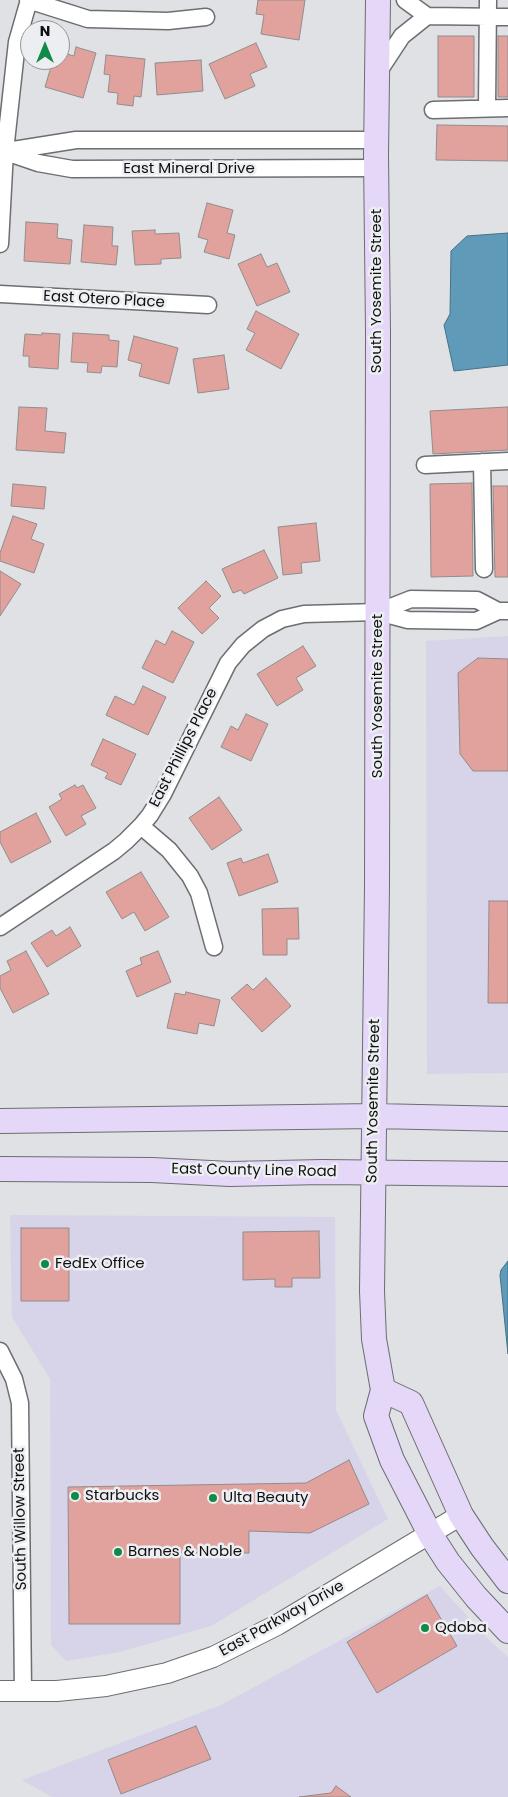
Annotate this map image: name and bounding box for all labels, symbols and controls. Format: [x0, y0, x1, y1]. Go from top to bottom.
north arrow [20, 20, 70, 70]
text: N [40, 21, 50, 41]
street label: East Mineral Drive [123, 160, 255, 178]
street label: South Yosemite Street [368, 209, 386, 373]
street label: East Otero Place [43, 288, 165, 312]
street label: South Yosemite Street [369, 614, 387, 778]
street label: East Phillips Place [146, 686, 222, 810]
street label: South Yosemite Street [364, 1019, 384, 1183]
street label: East County Line Road [171, 1161, 337, 1181]
place label: FedEx Office [55, 1255, 145, 1273]
marker: FedEx Office [39, 1258, 51, 1270]
street label: South Willow Street [11, 1448, 31, 1590]
place label: Starbucks [85, 1487, 159, 1505]
place label: Ulta Beauty [223, 1489, 309, 1507]
marker: Starbucks [69, 1490, 81, 1502]
marker: Ulta Beauty [207, 1492, 219, 1504]
place label: Barnes & Noble [128, 1543, 242, 1561]
marker: Barnes & Noble [112, 1546, 124, 1558]
street label: East Parkway Drive [217, 1577, 347, 1661]
place label: Qdoba [435, 1619, 487, 1637]
marker: Qdoba [419, 1622, 431, 1634]

